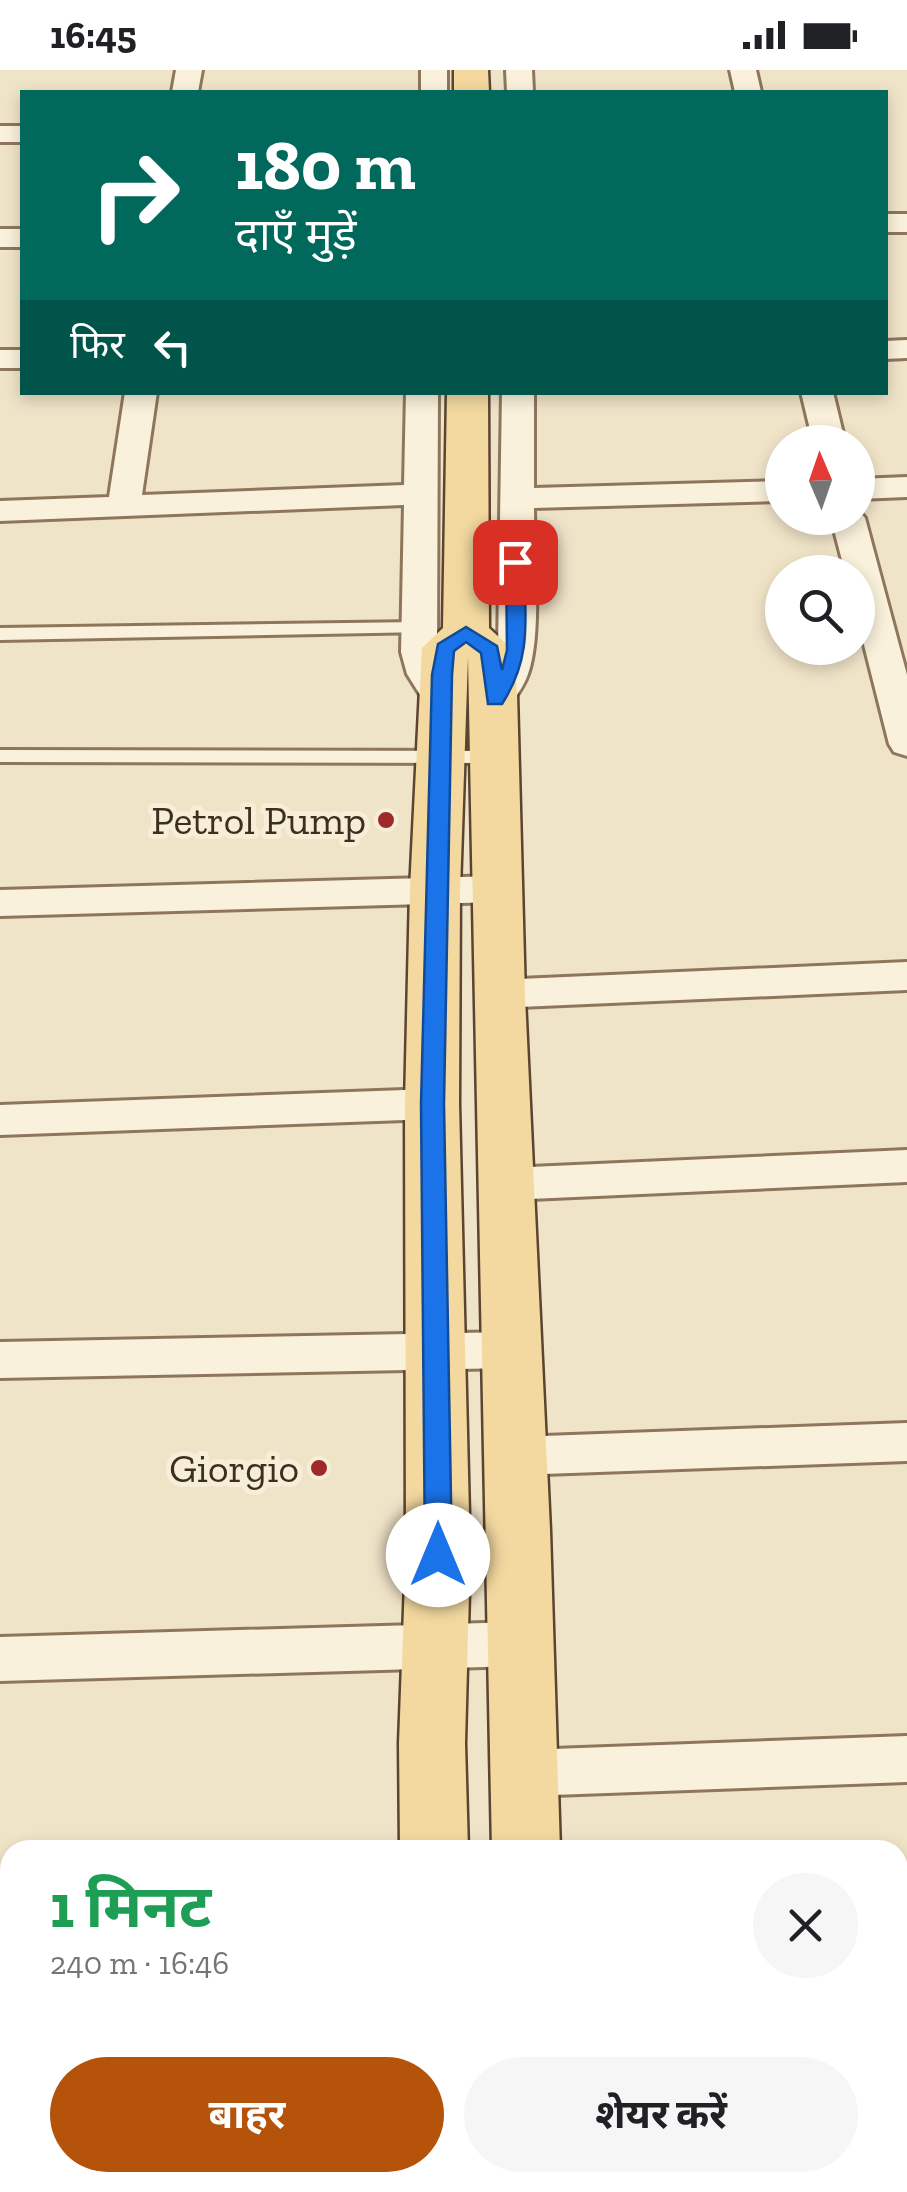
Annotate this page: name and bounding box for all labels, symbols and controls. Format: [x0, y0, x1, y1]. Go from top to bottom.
text: 16:45 [50, 12, 137, 58]
text: 180 m [235, 123, 416, 207]
icon: right [70, 130, 200, 260]
text: दाएँ मुड़ें [235, 208, 357, 262]
icon: left [145, 320, 200, 375]
text: फिर [70, 322, 125, 368]
north arrow [765, 425, 875, 535]
map controls [765, 425, 875, 665]
pin [473, 520, 558, 605]
icon: arrive [488, 535, 543, 590]
button: search [765, 555, 875, 665]
place label: Petrol Pump [151, 796, 366, 844]
marker: Petrol Pump [375, 809, 397, 831]
place label: Giorgio [169, 1444, 299, 1492]
marker: Giorgio [308, 1457, 330, 1479]
position arrow [386, 1503, 490, 1607]
text: 1 मिनट [50, 1870, 211, 1942]
button: close [753, 1873, 858, 1978]
text: 240 m · 16:46 [50, 1944, 229, 1982]
button: बाहर [50, 2057, 444, 2172]
button: शेयर करें [464, 2057, 858, 2172]

